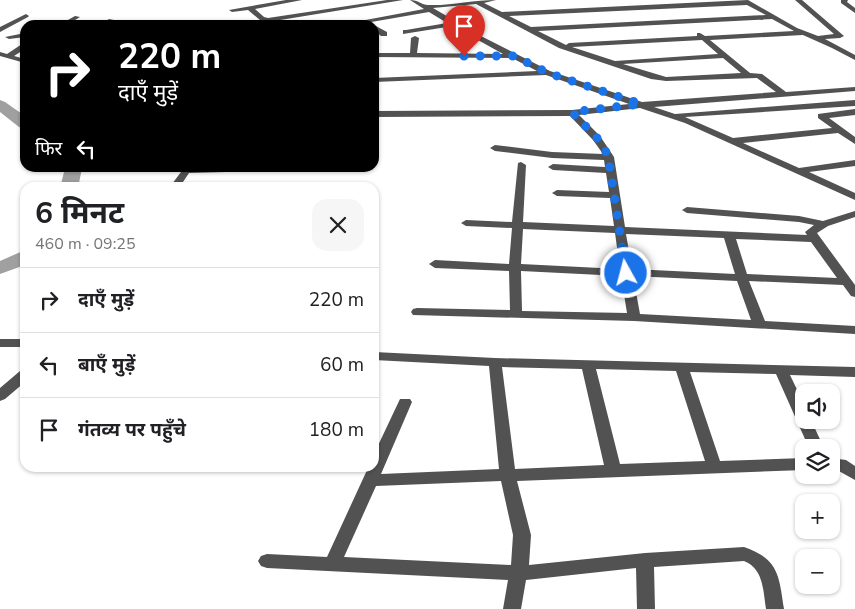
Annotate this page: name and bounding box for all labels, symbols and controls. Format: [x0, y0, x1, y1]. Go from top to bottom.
pin [443, 5, 485, 56]
icon: arrive [450, 12, 478, 40]
text: 220 m [118, 33, 221, 80]
icon: right [35, 40, 100, 105]
text: दाएँ मुड़ें [118, 78, 178, 108]
icon: left [72, 135, 100, 163]
text: फिर [35, 136, 62, 162]
text: 6 मिनट [35, 193, 124, 234]
button: close [312, 199, 364, 251]
text: 460 m · 09:25 [35, 233, 136, 255]
position arrow [599, 246, 651, 298]
icon: right [35, 286, 63, 314]
text: दाएँ मुड़ें [78, 287, 134, 313]
text: 220 m [309, 287, 364, 313]
icon: left [35, 351, 63, 379]
text: बाएँ मुड़ें [78, 352, 135, 378]
text: 60 m [320, 352, 364, 378]
map controls [795, 384, 840, 594]
button: sound [795, 384, 840, 429]
icon: arrive [35, 416, 63, 444]
text: गंतव्य पर पहुँचे [78, 417, 186, 443]
text: 180 m [309, 417, 364, 443]
button: layers [795, 439, 840, 484]
button: + [795, 494, 840, 539]
button: − [795, 549, 840, 594]

